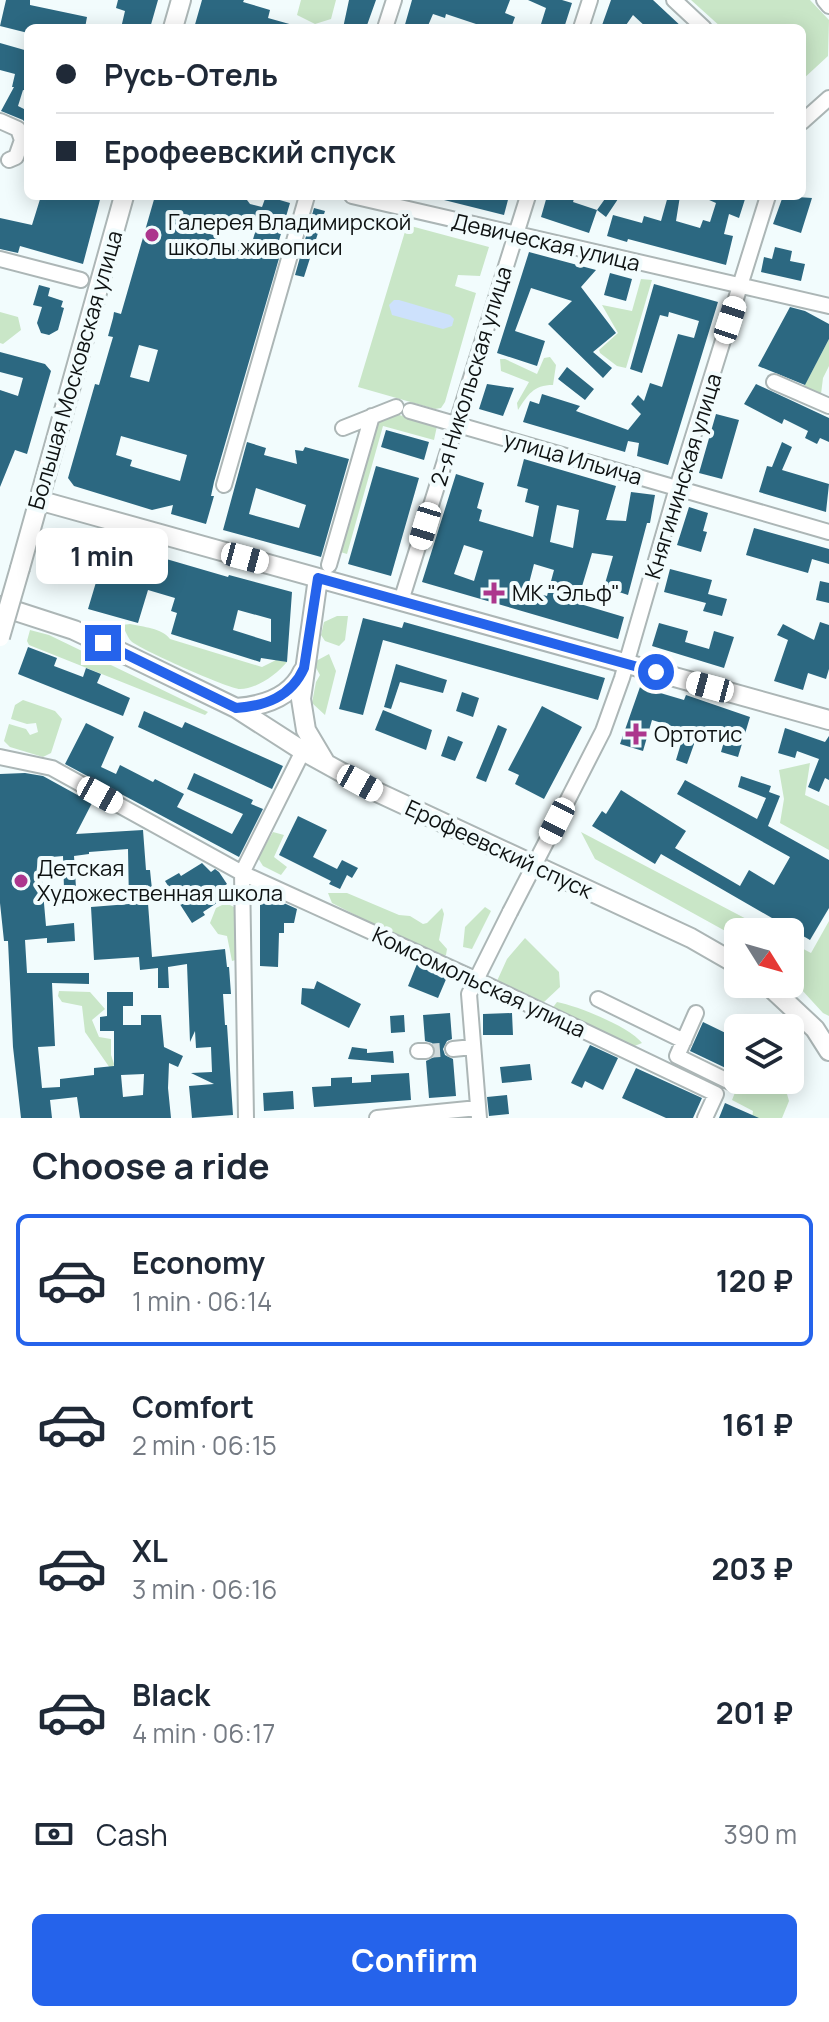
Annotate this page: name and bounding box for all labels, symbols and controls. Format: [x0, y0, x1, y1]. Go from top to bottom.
text: Русь-Отель [104, 54, 278, 95]
text: Ерофеевский спуск [104, 131, 395, 172]
street label: Девическая улица [449, 206, 643, 278]
place label: Галерея Владимирской школы живописи [168, 207, 411, 262]
marker: Галерея Владимирской школы живописи [143, 226, 161, 244]
street label: Большая Московская улица [21, 227, 129, 513]
street label: 2-я Никольская улица [423, 263, 519, 489]
car [711, 293, 749, 347]
street label: Княгининская улица [637, 370, 729, 582]
street label: улица Ильича [500, 424, 646, 492]
car [407, 500, 443, 552]
callout: 1 min [37, 527, 169, 583]
text: 1 min [70, 538, 134, 574]
car [219, 540, 271, 576]
place label: МК "Эльф" [512, 578, 620, 608]
marker: МК "Эльф" [483, 582, 505, 604]
route end [85, 625, 121, 661]
route start [638, 654, 674, 690]
car [684, 669, 736, 705]
place label: Ортотис [654, 719, 742, 749]
marker: Ортотис [625, 723, 647, 745]
car [333, 761, 387, 805]
car [73, 773, 127, 817]
street label: Ерофеевский спуск [400, 792, 598, 906]
car [535, 794, 579, 848]
place label: Детская Художественная школа [37, 853, 283, 908]
marker: Детская Художественная школа [12, 872, 30, 890]
north arrow [724, 918, 804, 998]
map controls [724, 918, 804, 1094]
street label: Комсомольская улица [368, 919, 590, 1045]
button: layers [724, 1014, 804, 1094]
text: Choose a ride [32, 1141, 270, 1190]
text: Economy [132, 1242, 265, 1283]
icon: car [36, 1244, 108, 1316]
text: 120 ₽ [716, 1260, 793, 1301]
text: 1 min · 06:14 [132, 1283, 272, 1319]
text: Comfort [132, 1386, 254, 1427]
icon: car [36, 1388, 108, 1460]
text: 161 ₽ [722, 1404, 793, 1445]
text: 2 min · 06:15 [132, 1427, 277, 1463]
text: XL [132, 1530, 168, 1571]
icon: car [36, 1532, 108, 1604]
text: 203 ₽ [711, 1548, 793, 1589]
text: 3 min · 06:16 [132, 1571, 277, 1607]
text: Black [132, 1674, 210, 1715]
icon: car [36, 1676, 108, 1748]
text: 201 ₽ [716, 1692, 793, 1733]
text: 4 min · 06:17 [132, 1715, 275, 1751]
icon: cash [32, 1812, 76, 1856]
text: Cash [96, 1814, 168, 1855]
text: 390 m [723, 1816, 797, 1852]
button: Confirm [32, 1914, 797, 2006]

